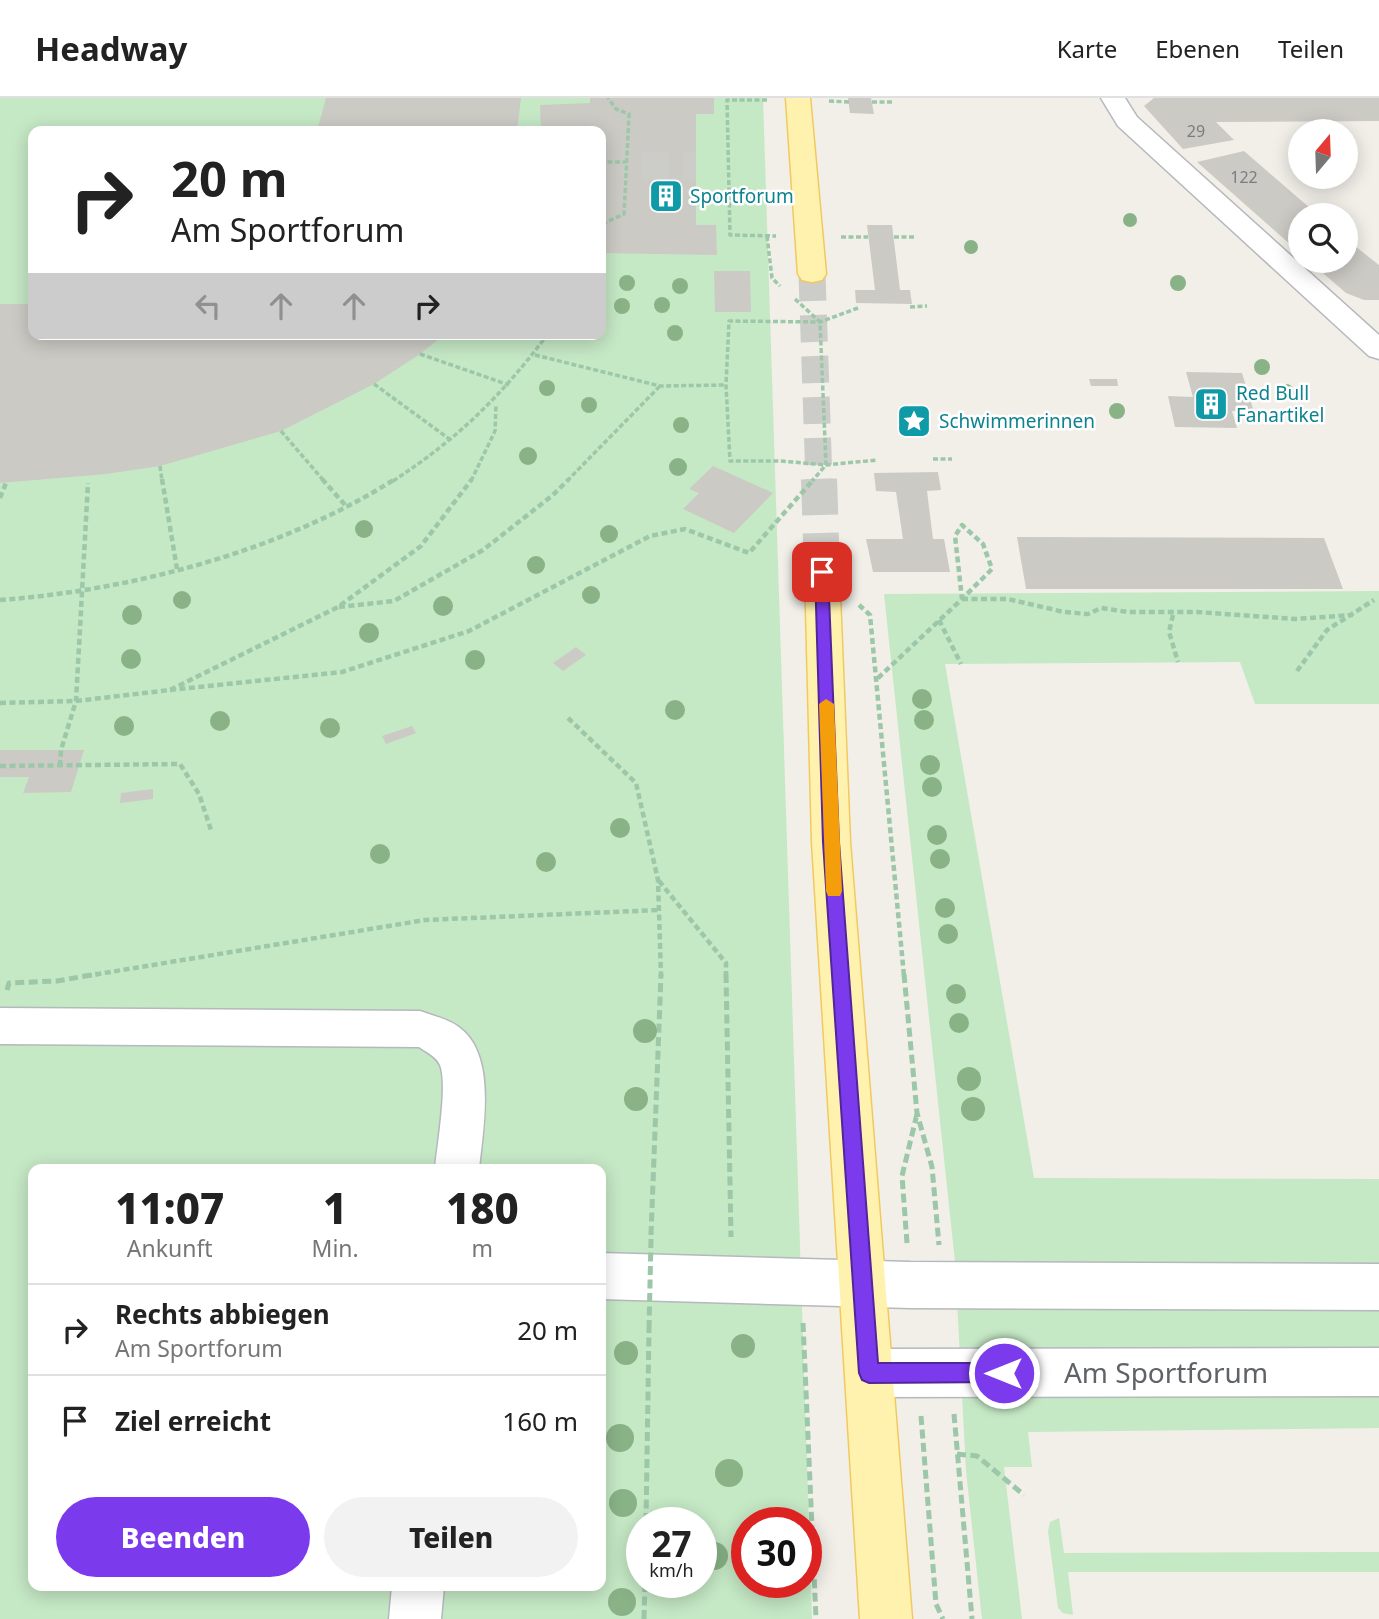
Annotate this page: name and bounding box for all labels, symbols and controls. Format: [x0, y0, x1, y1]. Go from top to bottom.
text: Headway [35, 26, 187, 71]
text: Karte [1057, 32, 1117, 65]
text: Ebenen [1155, 32, 1240, 65]
text: Teilen [1278, 32, 1344, 65]
north arrow [1288, 119, 1358, 189]
map controls [1288, 119, 1358, 273]
house number: 29 [1187, 120, 1205, 142]
text: 20 m [171, 145, 288, 211]
icon: right [56, 154, 147, 245]
house number: 122 [1230, 166, 1258, 188]
building icon: Sportforum [647, 177, 685, 215]
place label: Sportforum [690, 183, 794, 209]
button: search [1288, 203, 1358, 273]
text: Am Sportforum [171, 208, 404, 251]
icon: left [189, 287, 227, 325]
icon: ahead [262, 287, 300, 325]
icon: ahead [335, 287, 373, 325]
icon: right [408, 287, 446, 325]
place label: Red Bull Fanartikel [1236, 380, 1324, 428]
building icon: Red Bull Fanartikel [1192, 385, 1230, 423]
place icon: Schwimmerinnen [895, 402, 933, 440]
place label: Schwimmerinnen [939, 408, 1095, 434]
pin [792, 542, 852, 602]
icon: arrive [803, 553, 841, 591]
text: 11:07 [115, 1179, 224, 1236]
text: 1 [323, 1179, 347, 1236]
text: 180 [446, 1179, 519, 1236]
text: Ankunft [127, 1232, 213, 1264]
text: Min. [312, 1232, 359, 1264]
text: m [472, 1232, 493, 1264]
text: Rechts abbiegen [115, 1296, 330, 1332]
icon: right [56, 1311, 94, 1349]
text: 20 m [517, 1312, 578, 1348]
text: Am Sportforum [115, 1332, 283, 1364]
position arrow [967, 1336, 1041, 1410]
street label: Am Sportforum [1064, 1353, 1268, 1391]
icon: arrive [56, 1402, 94, 1440]
text: Ziel erreicht [115, 1403, 271, 1439]
text: 160 m [502, 1403, 578, 1439]
button: Beenden [56, 1497, 310, 1577]
button: Teilen [324, 1497, 578, 1577]
speed limit sign: 30 [731, 1507, 822, 1598]
text: 27 [651, 1520, 692, 1567]
text: km/h [649, 1558, 694, 1582]

